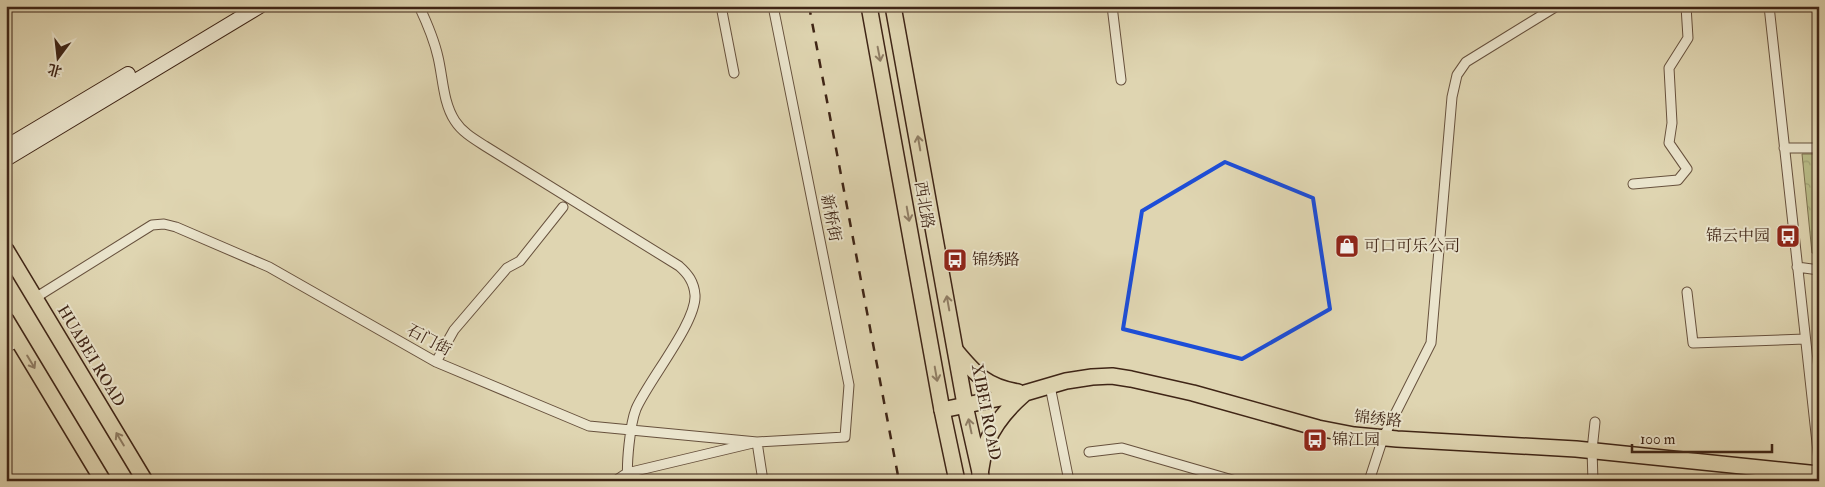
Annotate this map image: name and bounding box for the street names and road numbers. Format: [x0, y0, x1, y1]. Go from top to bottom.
street label: 西北路 [910, 180, 938, 230]
street label: 新桥街 [817, 193, 845, 243]
street label: HUABEI ROAD [53, 302, 129, 410]
street label: 石门街 [403, 320, 455, 360]
street label: XIBEI ROAD [967, 362, 1005, 462]
street label: 锦绣路 [1353, 407, 1403, 431]

